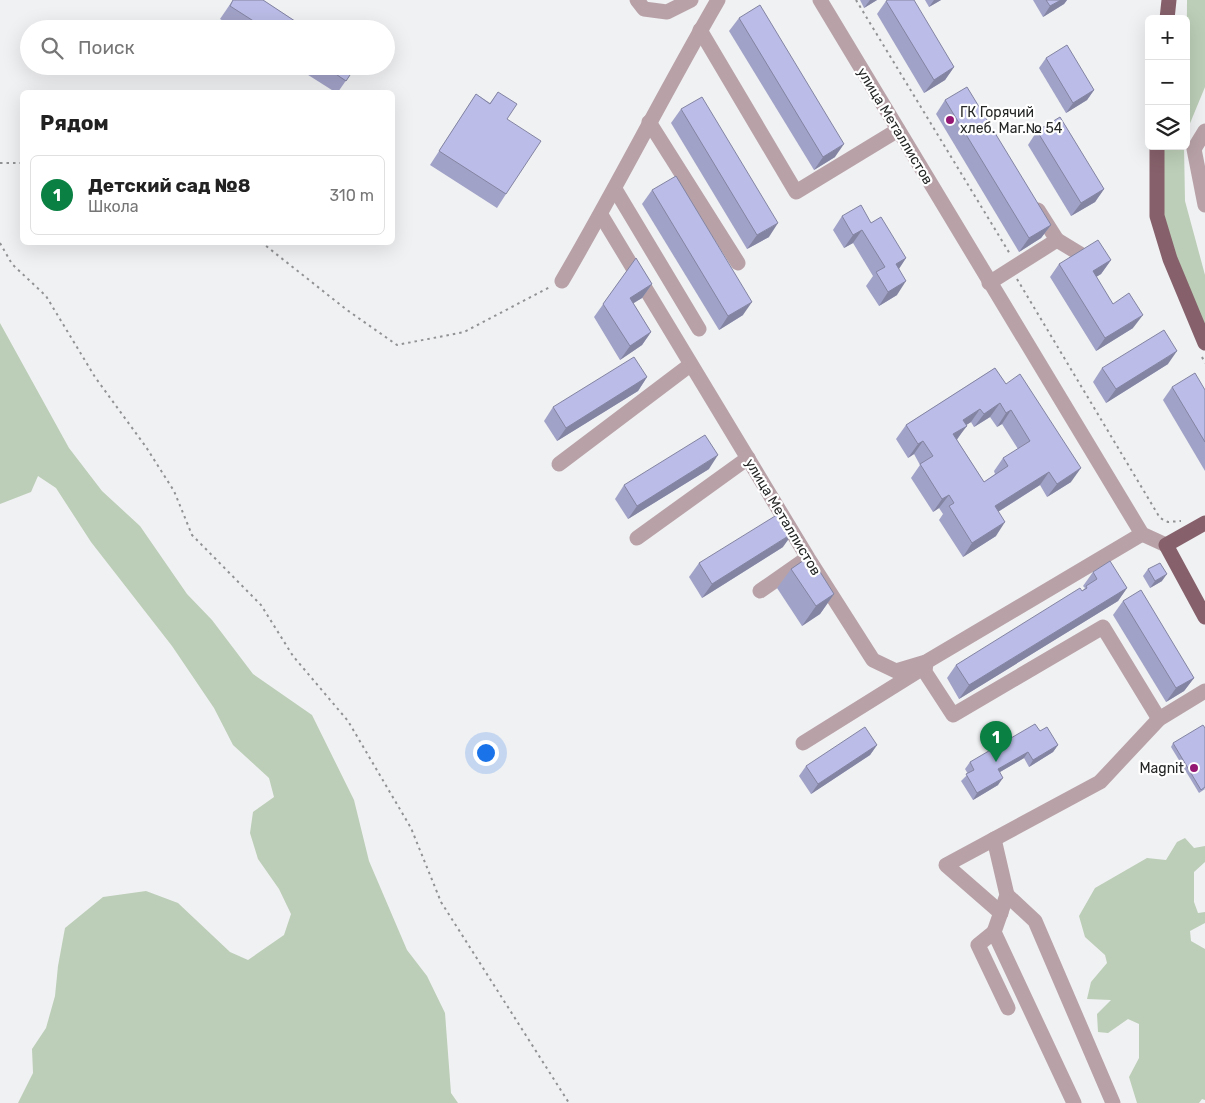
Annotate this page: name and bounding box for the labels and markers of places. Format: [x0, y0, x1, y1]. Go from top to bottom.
place label: ГК Горячий хлеб. Маг.№ 54 [960, 104, 1063, 137]
marker: ГК Горячий хлеб. Маг.№ 54 [944, 114, 956, 126]
pin: 1 [980, 721, 1012, 762]
place label: Magnit [1139, 760, 1185, 777]
marker: Magnit [1188, 762, 1200, 774]

